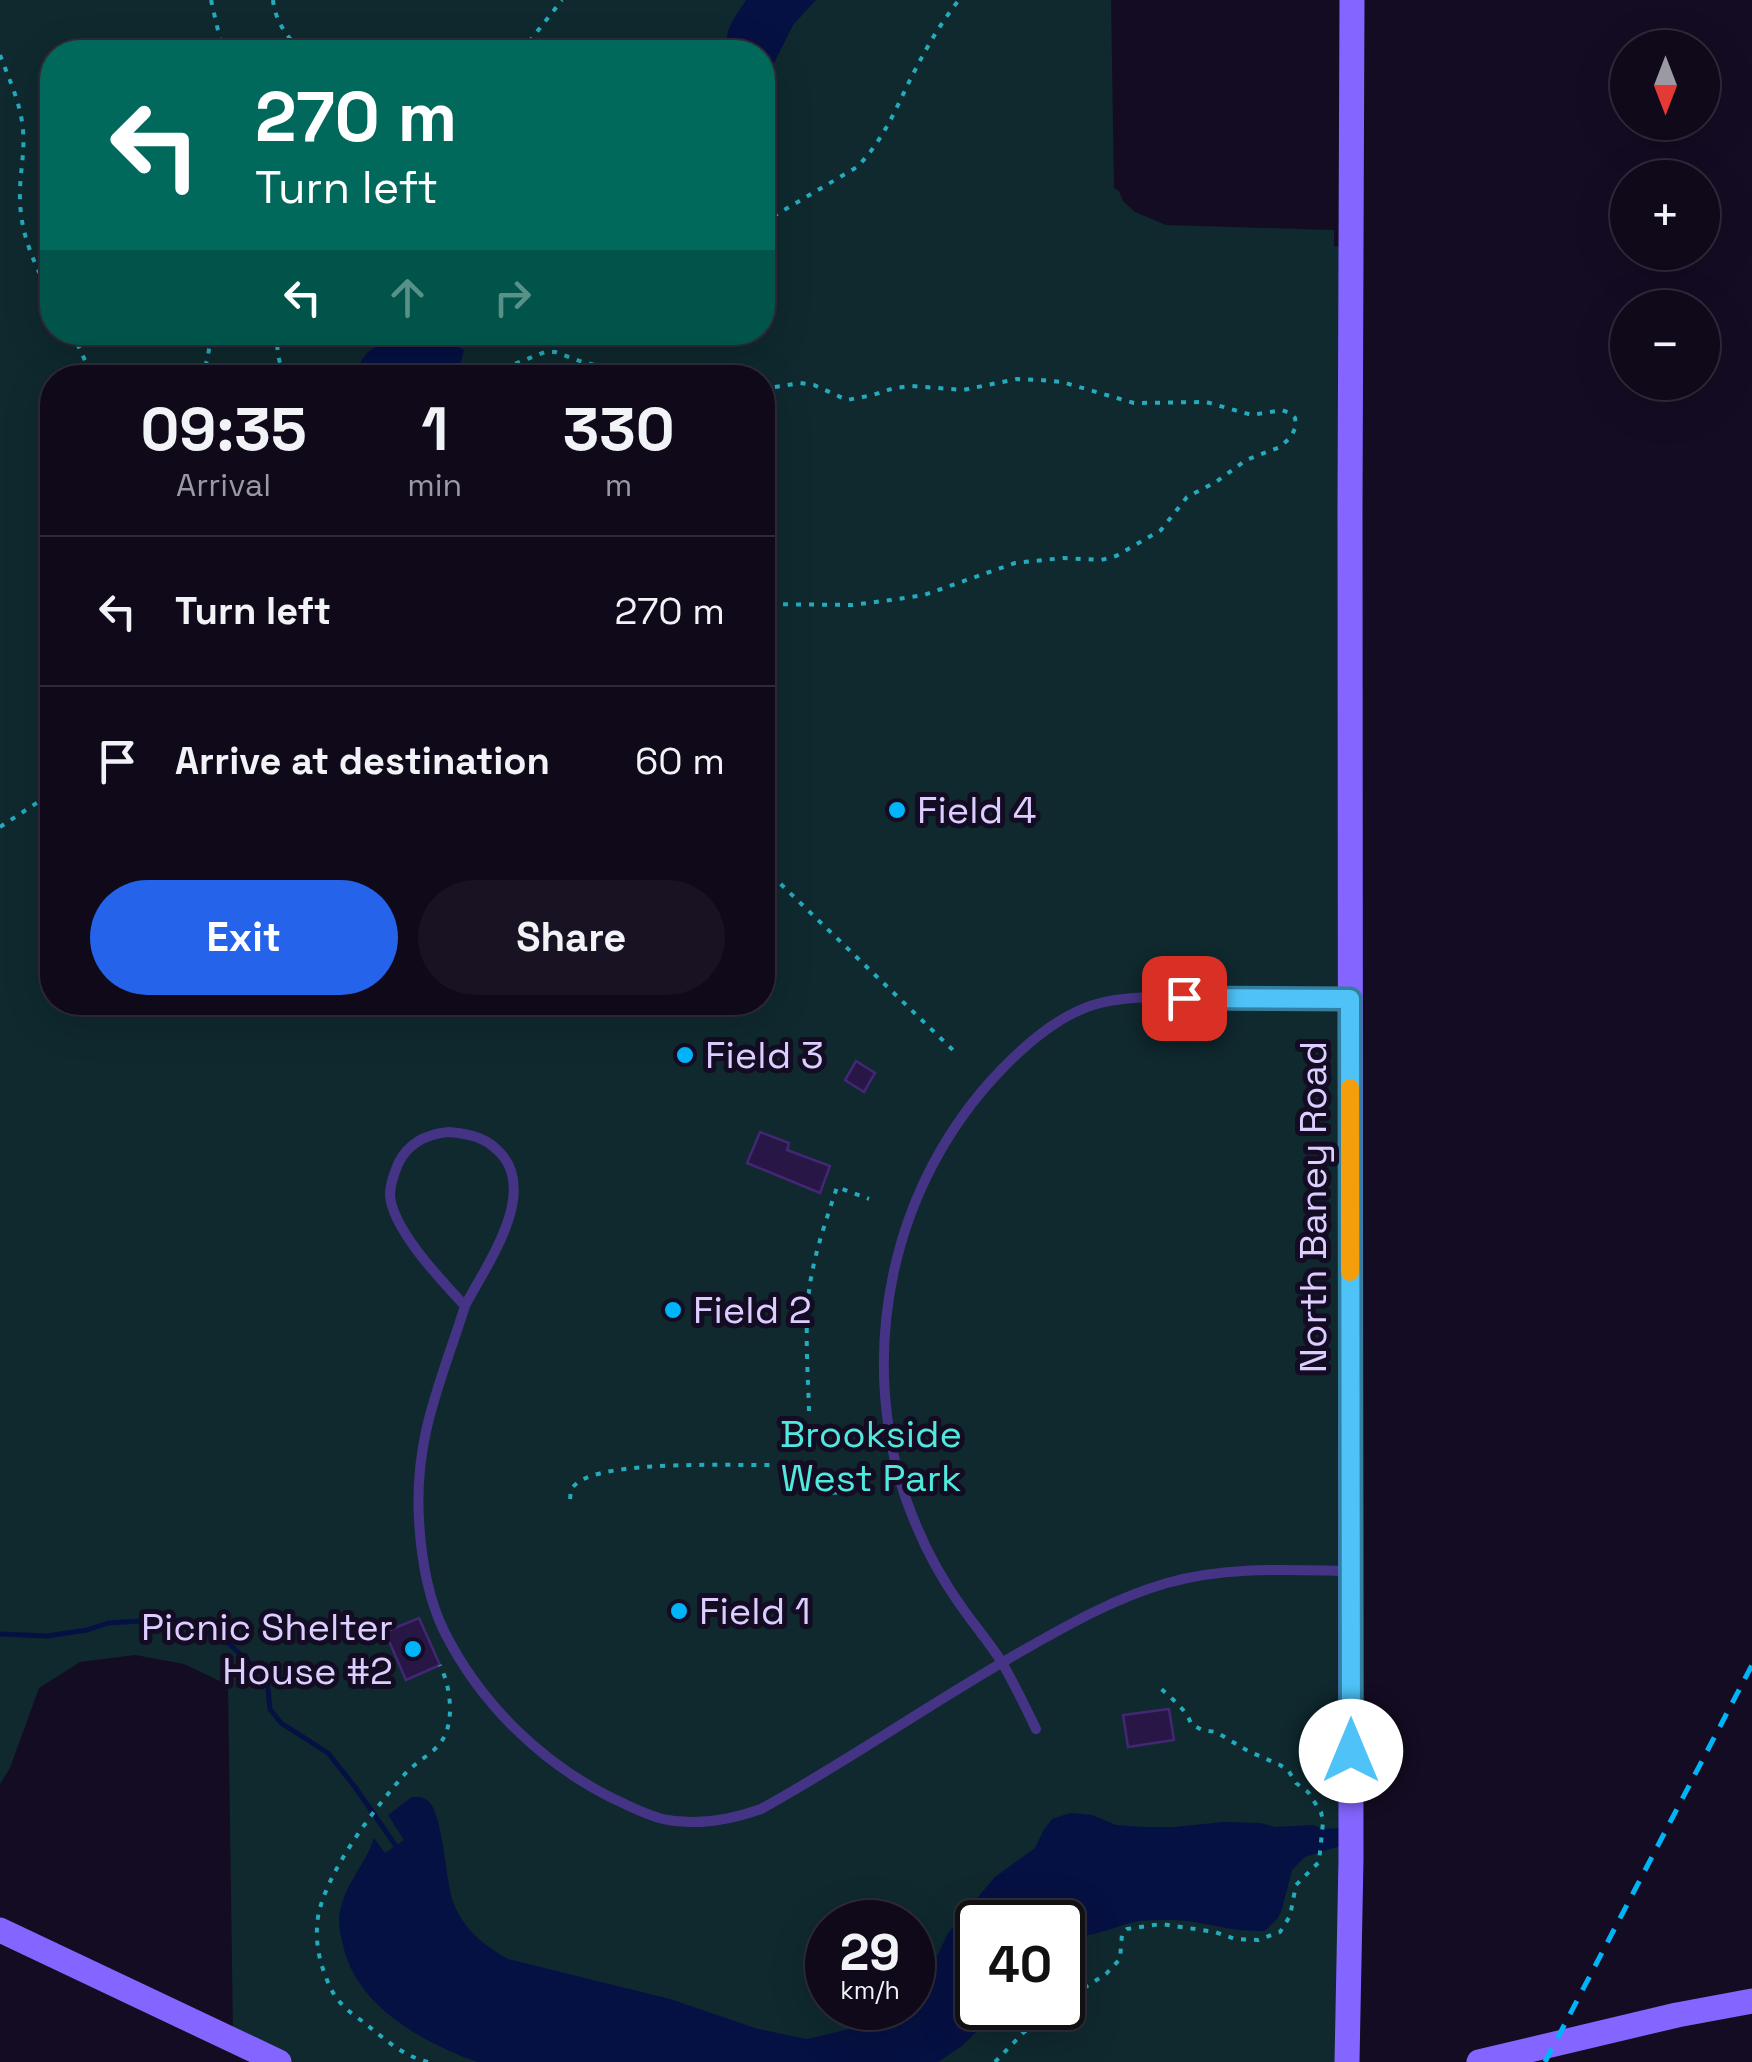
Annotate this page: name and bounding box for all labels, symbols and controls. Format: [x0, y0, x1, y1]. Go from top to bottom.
north arrow [1610, 30, 1720, 140]
map controls [1610, 30, 1720, 400]
text: 270 m [255, 72, 457, 161]
icon: left [90, 80, 220, 210]
text: Turn left [255, 159, 438, 216]
button: + [1610, 160, 1720, 270]
icon: left [275, 270, 330, 325]
icon: ahead [380, 270, 435, 325]
icon: right [485, 270, 540, 325]
button: − [1610, 290, 1720, 400]
text: 09:35 [140, 391, 307, 468]
text: 1 [421, 391, 448, 468]
text: 330 [563, 391, 675, 468]
text: Arrival [176, 465, 271, 505]
text: min [407, 465, 462, 505]
text: m [605, 465, 632, 505]
icon: left [90, 584, 145, 639]
text: Turn left [175, 587, 331, 635]
text: 270 m [614, 587, 725, 635]
icon: arrive [90, 734, 145, 789]
text: Arrive at destination [175, 737, 550, 785]
text: 60 m [635, 737, 725, 785]
place label: Field 4 [917, 786, 1037, 834]
marker: Field 4 [886, 799, 908, 821]
button: Exit [90, 880, 398, 995]
button: Share [418, 880, 725, 995]
pin [1142, 956, 1227, 1041]
icon: arrive [1157, 971, 1212, 1026]
place label: Field 3 [705, 1031, 824, 1079]
street label: North Baney Road [1289, 1041, 1337, 1373]
marker: Field 3 [674, 1044, 696, 1066]
place label: Field 2 [693, 1286, 812, 1334]
marker: Field 2 [662, 1299, 684, 1321]
park label: Brookside West Park [780, 1410, 962, 1502]
place label: Field 1 [699, 1587, 811, 1635]
marker: Field 1 [668, 1600, 690, 1622]
place label: Picnic Shelter House #2 [141, 1603, 393, 1695]
marker: Picnic Shelter House #2 [402, 1638, 424, 1660]
position arrow [1299, 1699, 1403, 1803]
speed limit sign: 40 [955, 1900, 1085, 2030]
text: 29 [840, 1921, 900, 1985]
text: km/h [840, 1974, 900, 2006]

